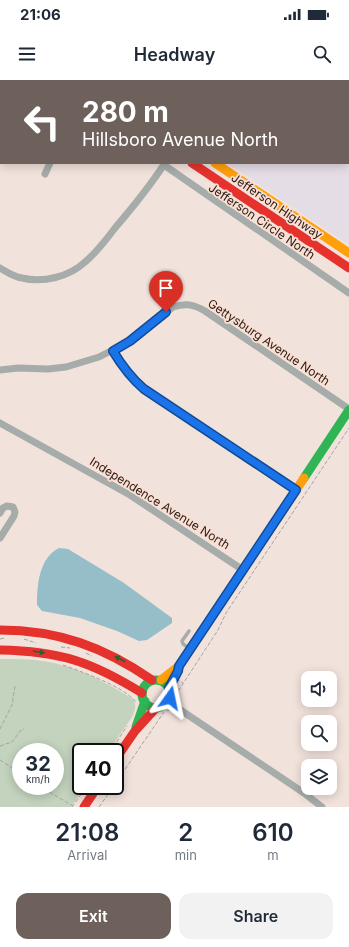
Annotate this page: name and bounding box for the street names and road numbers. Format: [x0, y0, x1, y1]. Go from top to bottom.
street label: Jefferson Highway [229, 170, 326, 242]
street label: Jefferson Circle North [206, 180, 318, 262]
street label: Gettysburg Avenue North [205, 296, 333, 388]
street label: Independence Avenue North [87, 454, 233, 552]

